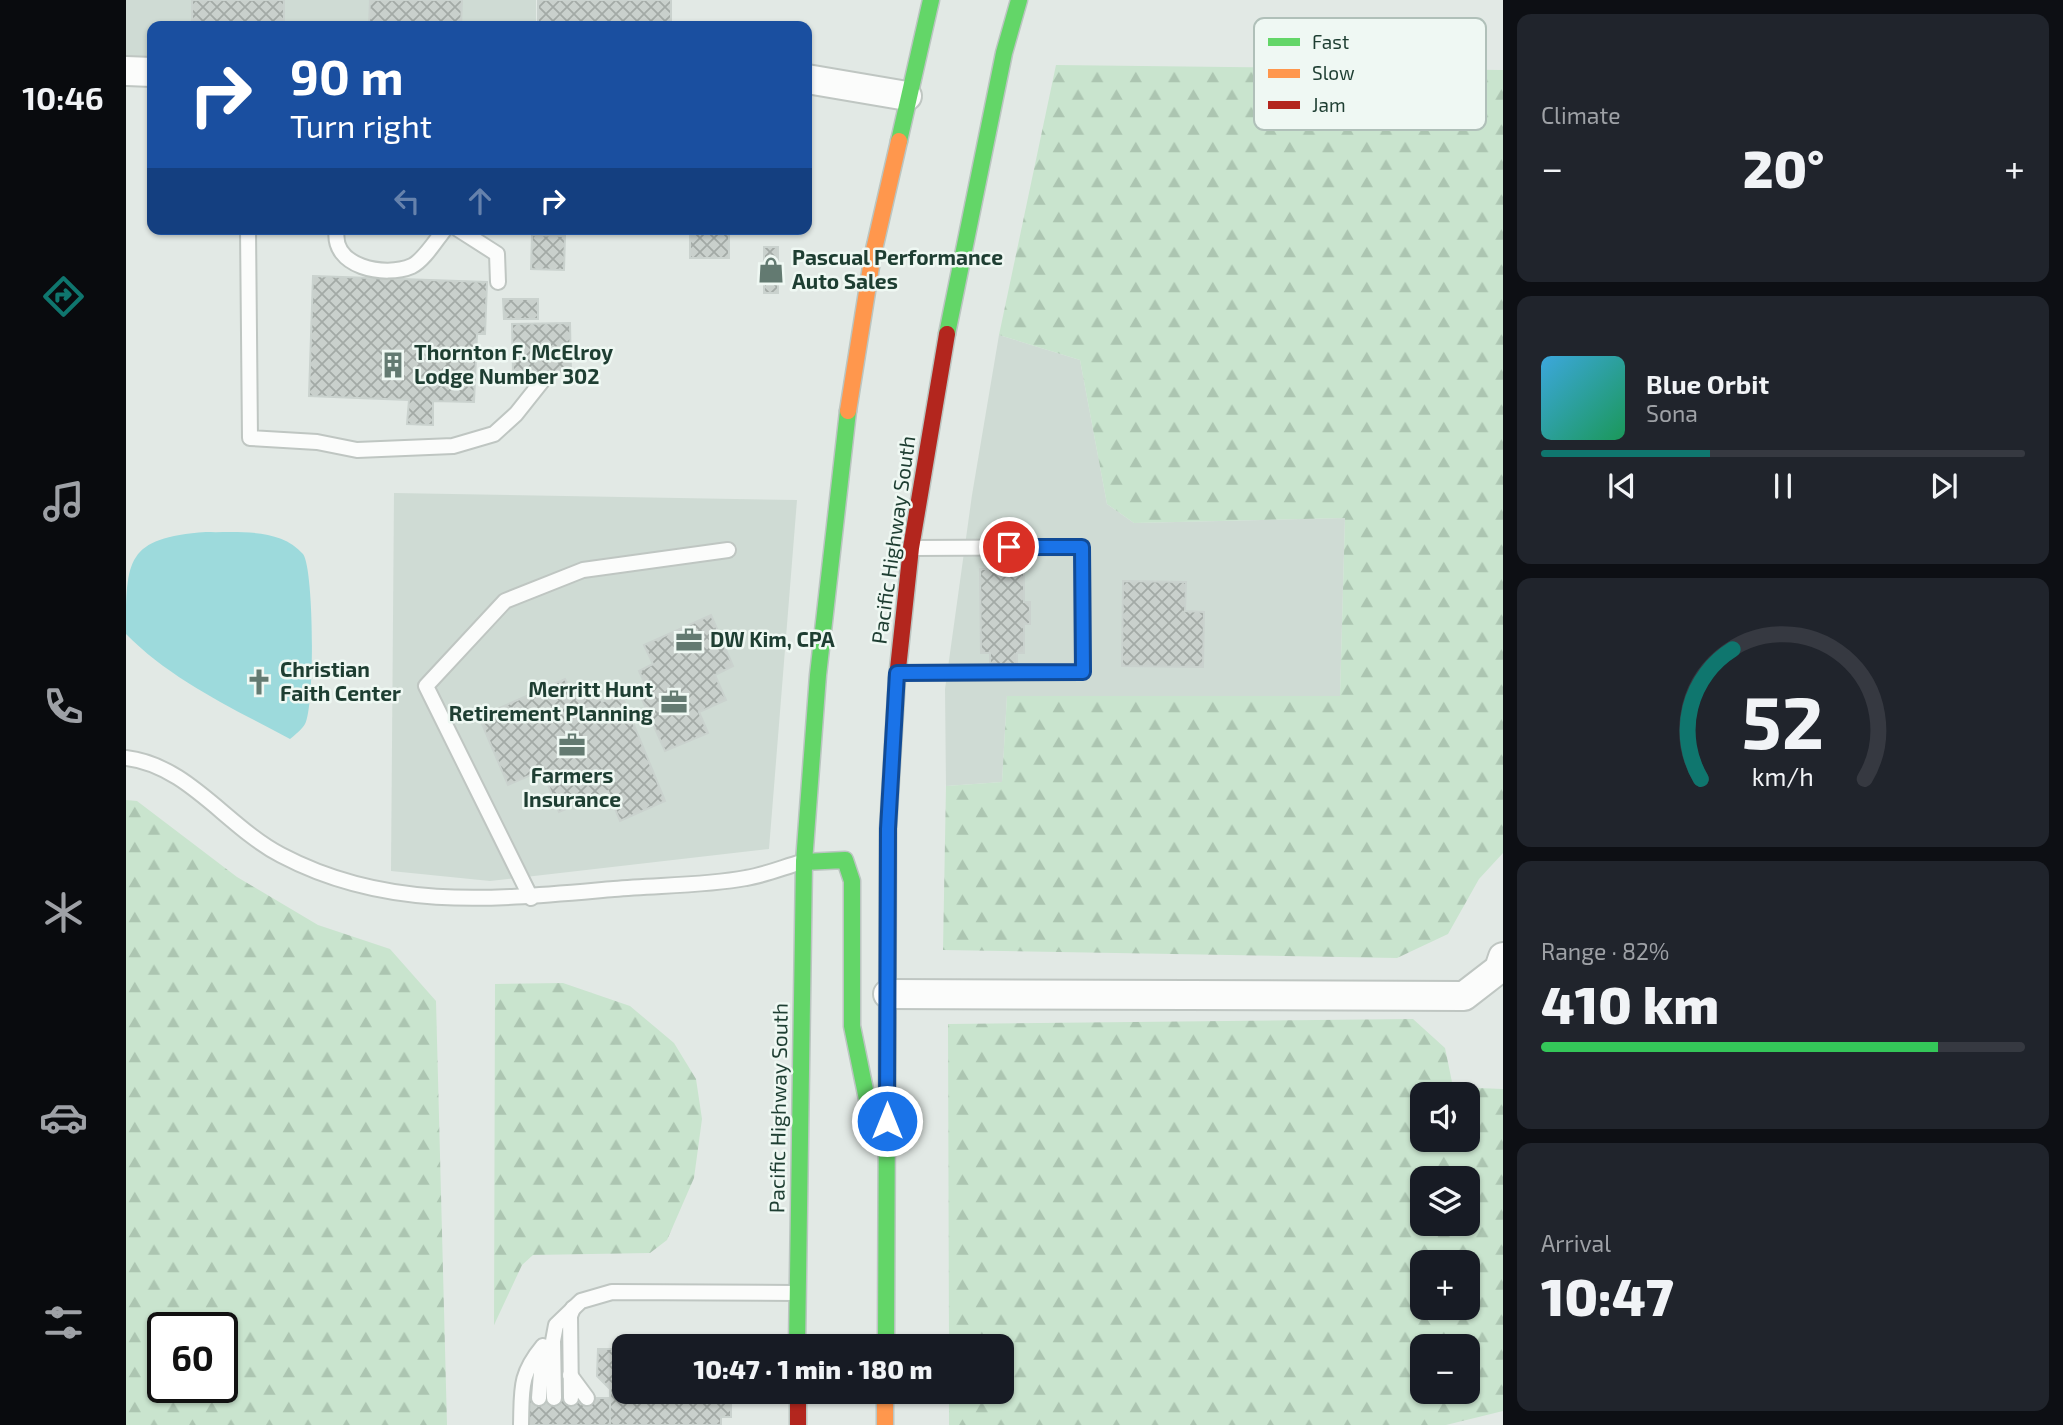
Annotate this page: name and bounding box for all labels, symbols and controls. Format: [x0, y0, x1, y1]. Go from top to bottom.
legend [1254, 18, 1486, 130]
text: Fast [1312, 30, 1349, 53]
text: 90 m [290, 46, 404, 105]
icon: right [175, 49, 266, 140]
text: Slow [1312, 61, 1355, 84]
text: 10:46 [22, 78, 104, 116]
text: Jam [1312, 93, 1346, 116]
text: Climate [1541, 101, 1621, 129]
text: Turn right [290, 106, 432, 144]
text: 20° [1743, 136, 1824, 198]
text: − [1541, 144, 1563, 190]
text: + [2004, 144, 2025, 190]
icon: left [388, 182, 426, 220]
icon: ahead [461, 182, 499, 220]
icon: right [534, 182, 572, 220]
place label: Pascual Performance Auto Sales [792, 244, 1003, 293]
shop icon: Pascual Performance Auto Sales [756, 255, 786, 285]
icon: directions [39, 272, 88, 321]
place label: Thornton F. McElroy Lodge Number 302 [414, 339, 613, 388]
building icon: Thornton F. McElroy Lodge Number 302 [378, 350, 408, 380]
text: Blue Orbit [1646, 368, 1769, 399]
text: Sona [1646, 399, 1698, 427]
street label: Pacific Highway South [866, 434, 920, 646]
icon: previous [1603, 467, 1641, 505]
icon: pause [1764, 467, 1802, 505]
icon: next [1925, 467, 1963, 505]
icon: music [39, 477, 88, 526]
pin [979, 517, 1039, 577]
icon: arrive [990, 528, 1028, 566]
office icon: DW Kim, CPA [674, 625, 704, 655]
place label: DW Kim, CPA [710, 626, 835, 651]
place label: Christian Faith Center [280, 656, 401, 705]
church icon: Christian Faith Center [244, 667, 274, 697]
place label: Merritt Hunt Retirement Planning [449, 676, 653, 725]
text: 52 [1742, 676, 1824, 764]
icon: phone [39, 682, 88, 731]
office icon: Merritt Hunt Retirement Planning [659, 687, 689, 717]
office icon: Farmers Insurance [557, 730, 587, 760]
text: km/h [1752, 760, 1814, 790]
place label: Farmers Insurance [523, 762, 621, 811]
icon: climate [39, 888, 88, 937]
text: Range · 82% [1541, 937, 1669, 965]
text: 410 km [1541, 972, 1719, 1034]
street label: Pacific Highway South [763, 1003, 792, 1213]
map controls [1410, 1082, 1480, 1404]
button: sound [1410, 1082, 1480, 1152]
position arrow [850, 1084, 924, 1158]
icon: car [39, 1093, 88, 1142]
button: layers [1410, 1166, 1480, 1236]
text: Arrival [1541, 1229, 1611, 1257]
button: + [1410, 1250, 1480, 1320]
text: 10:47 [1541, 1264, 1674, 1326]
icon: filters [39, 1298, 88, 1347]
speed limit sign: 60 [147, 1312, 238, 1403]
button: − [1410, 1334, 1480, 1404]
text: 10:47 · 1 min · 180 m [693, 1353, 933, 1384]

